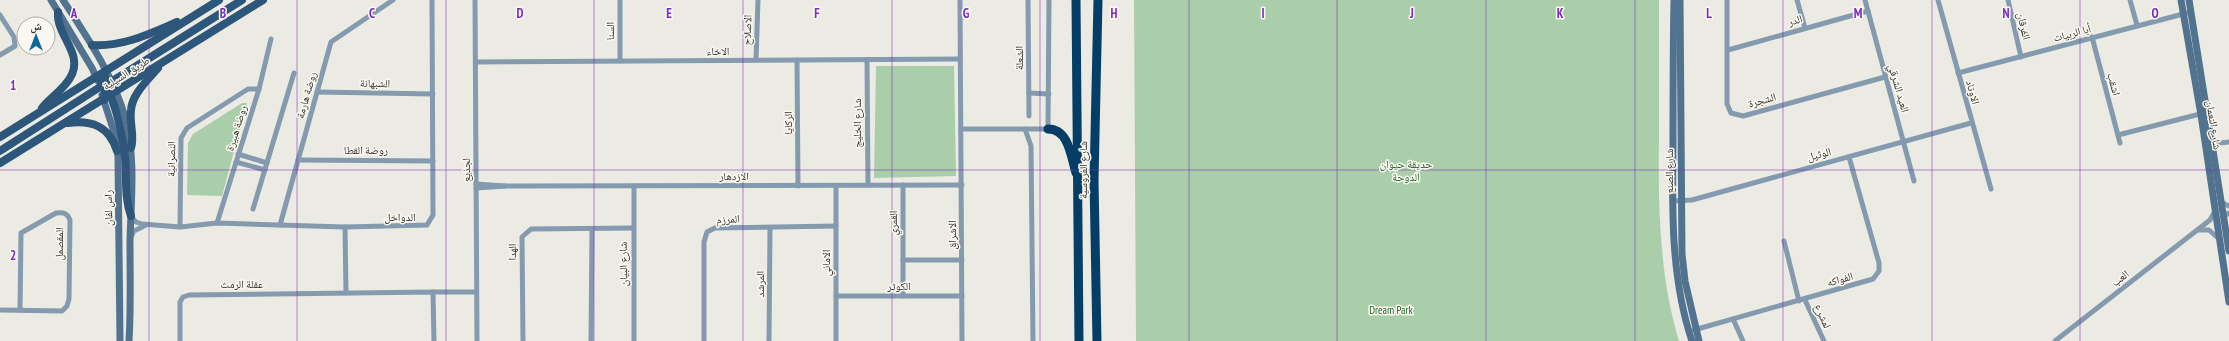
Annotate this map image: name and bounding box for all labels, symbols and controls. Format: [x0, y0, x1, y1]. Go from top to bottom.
text: A [70, 5, 78, 22]
text: B [220, 5, 226, 22]
text: C [369, 5, 375, 22]
text: D [517, 5, 524, 22]
text: E [666, 5, 672, 22]
text: F [814, 5, 820, 22]
text: G [963, 5, 970, 22]
text: H [1111, 5, 1118, 22]
text: I [1261, 5, 1265, 22]
text: J [1409, 5, 1414, 22]
text: K [1557, 5, 1564, 22]
text: L [1706, 5, 1712, 22]
text: M [1854, 5, 1863, 22]
text: N [2002, 5, 2010, 22]
text: O [2151, 5, 2159, 22]
street label: الدر [1785, 11, 1804, 29]
street label: الفرقان [2014, 11, 2034, 41]
street label: الاصلاح [739, 14, 755, 46]
north arrow [16, 16, 56, 56]
text: ش [30, 19, 42, 34]
street label: أبا الربيات [2052, 21, 2092, 45]
street label: السنا [603, 22, 617, 40]
street label: الاخاء [707, 44, 729, 58]
street label: الشعلة [1012, 46, 1026, 70]
street label: طريق السيلية [100, 53, 152, 93]
street label: العيد الشرقي [1884, 62, 1913, 114]
street label: روضة هارمة [293, 70, 319, 120]
street label: اشقب [2104, 71, 2124, 97]
street label: الشبهانة [360, 76, 390, 90]
text: 1 [10, 77, 16, 94]
street label: الاوتاد [1963, 78, 1983, 106]
street label: الشجرة [1746, 89, 1778, 111]
street label: شارع الخليج [850, 98, 864, 148]
street label: شارع النعمان [2203, 99, 2225, 151]
street label: روضة هبيرة [222, 103, 250, 153]
street label: الركايا [781, 111, 795, 135]
street label: النصرانية [164, 141, 178, 177]
street label: شارع الفروسية [1076, 141, 1090, 199]
street label: روضة القطا [344, 143, 388, 157]
street label: الوثيل [1805, 144, 1833, 164]
street label: شارع الصنع [1662, 148, 1676, 194]
park label: حديقة حيوان الدوحة [1380, 157, 1432, 184]
street label: لجذيع [459, 158, 473, 182]
street label: الازدهار [718, 169, 749, 183]
street label: راس لفان [101, 190, 115, 226]
street label: الدواخل [384, 210, 416, 224]
street label: المرزم [716, 211, 740, 227]
street label: القمري [886, 211, 902, 236]
street label: الاشراق [945, 220, 959, 250]
street label: المقصمل [52, 227, 66, 261]
street label: شارع البيان [616, 242, 630, 286]
street label: الهدا [505, 244, 519, 260]
text: 2 [10, 247, 16, 264]
street label: الاماني [819, 250, 835, 276]
street label: العب [2108, 267, 2132, 289]
street label: الفواكه [1825, 269, 1855, 289]
street label: المرشد [753, 271, 767, 297]
street label: عقلة الرمث [220, 277, 264, 291]
street label: الكوثر [886, 279, 911, 293]
street label: لمشرع [1811, 302, 1835, 330]
park label: Dream Park [1369, 303, 1414, 317]

